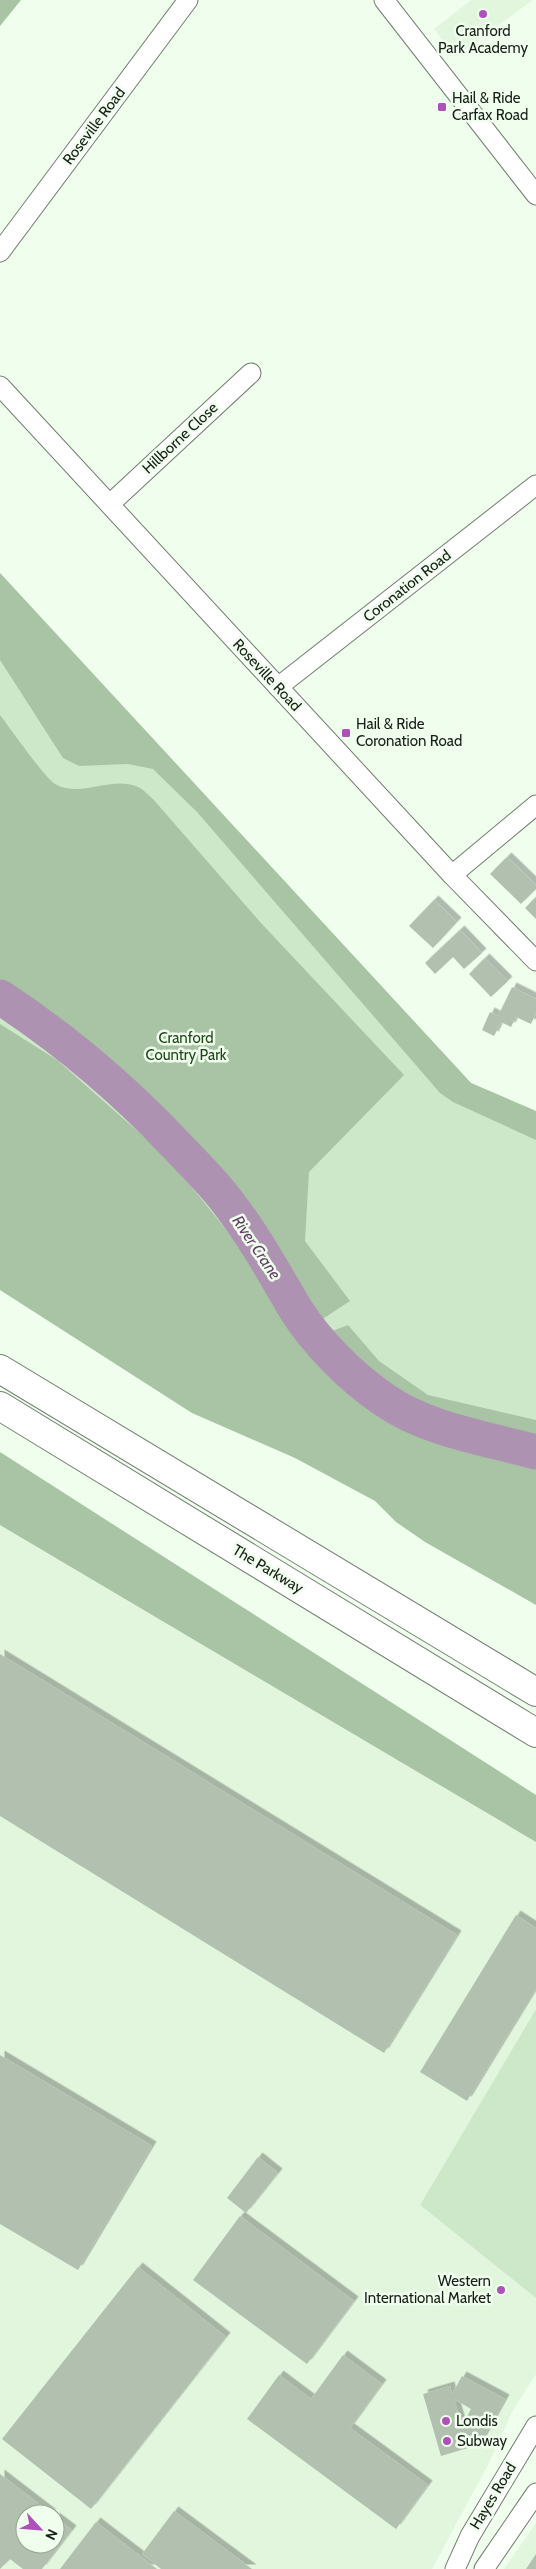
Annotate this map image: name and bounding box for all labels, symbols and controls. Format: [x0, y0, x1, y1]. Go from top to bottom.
marker: Cranford Park Academy [477, 8, 489, 20]
place label: Cranford Park Academy [438, 22, 528, 57]
street label: Roseville Road [59, 84, 129, 168]
place label: Hail & Ride Carfax Road [452, 89, 528, 124]
marker: Hail & Ride Carfax Road [436, 101, 448, 113]
street label: Hillborne Close [139, 398, 222, 477]
street label: Coronation Road [360, 546, 454, 626]
street label: Roseville Road [229, 635, 305, 715]
place label: Hail & Ride Coronation Road [356, 715, 462, 750]
marker: Hail & Ride Coronation Road [340, 727, 352, 739]
park label: Cranford Country Park [145, 1029, 227, 1064]
water label: River Crane [228, 1212, 285, 1283]
street label: The Parkway [229, 1541, 307, 1597]
place label: Western International Market [364, 2272, 491, 2307]
marker: Western International Market [495, 2284, 507, 2296]
place label: Londis [456, 2412, 498, 2430]
marker: Londis [440, 2415, 452, 2427]
place label: Subway [457, 2432, 507, 2450]
marker: Subway [441, 2435, 453, 2447]
street label: Hayes Road [466, 2459, 520, 2533]
north arrow [15, 2504, 65, 2554]
text: N [41, 2526, 62, 2543]

